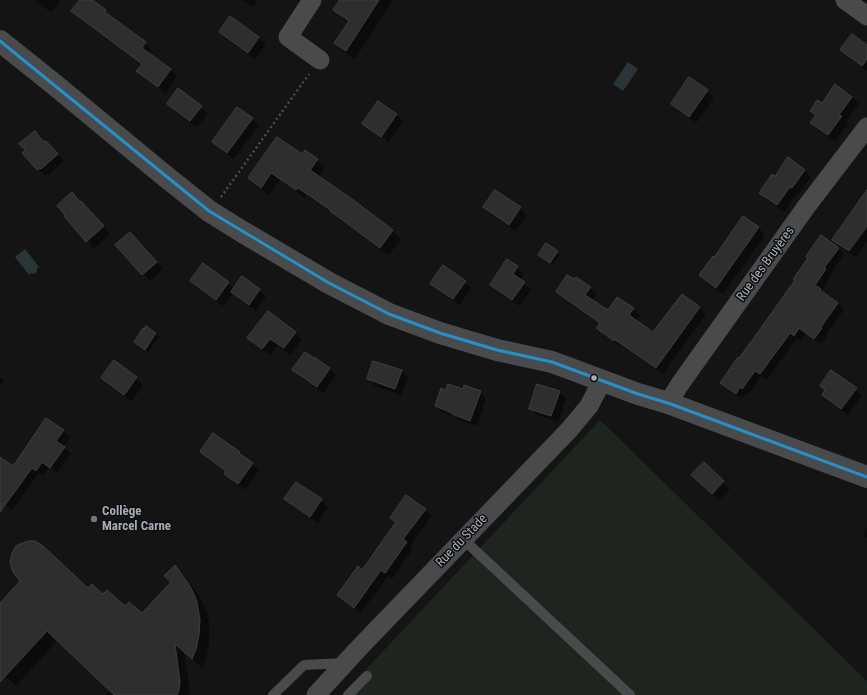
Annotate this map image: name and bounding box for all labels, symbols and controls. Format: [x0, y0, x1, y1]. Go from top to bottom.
street label: Rue des Bruyères [734, 224, 798, 304]
unlabelled marker [589, 373, 599, 383]
place label: Collège Marcel Carne [102, 504, 171, 535]
street label: Rue du Stade [433, 511, 491, 571]
marker: Collège Marcel Carne [89, 514, 99, 524]

